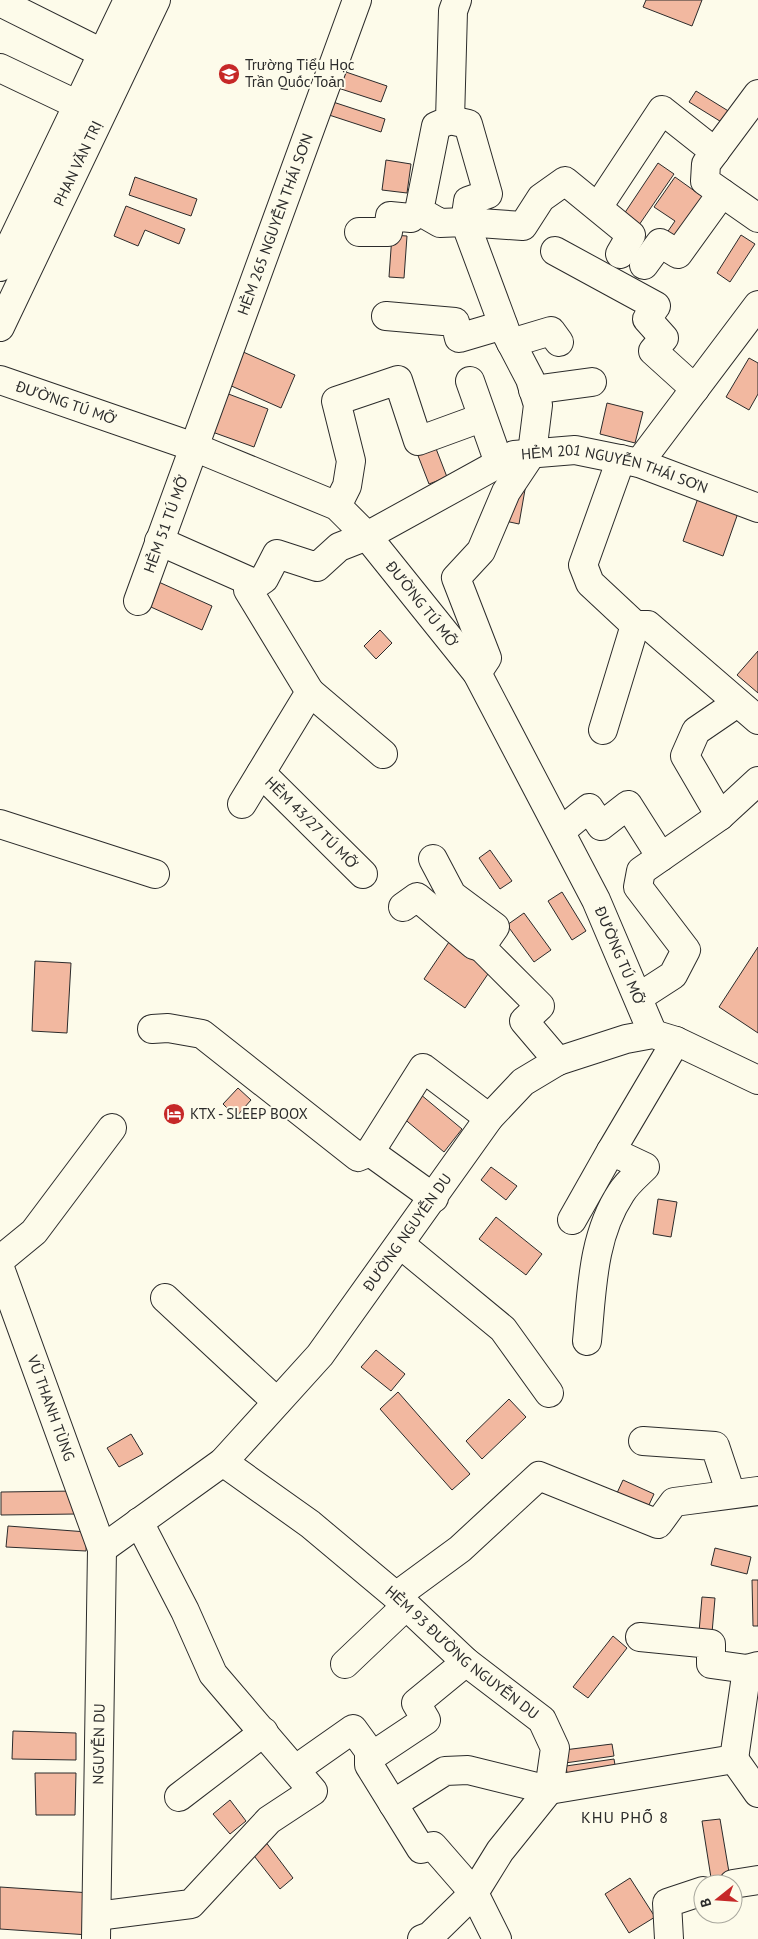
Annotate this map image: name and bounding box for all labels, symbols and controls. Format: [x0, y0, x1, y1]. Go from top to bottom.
place label: Trường Tiểu Học Trần Quốc Toản [245, 55, 355, 91]
school or university icon: Trường Tiểu Học Trần Quốc Toản [217, 62, 241, 86]
street label: PHAN VĂN TRỊ [49, 118, 106, 209]
street label: HẺM 265 NGUYỄN THÁI SƠN [233, 130, 317, 318]
street label: ĐƯỜNG TÚ MỠ [13, 376, 119, 429]
street label: HẺM 201 NGUYỄN THÁI SƠN [520, 440, 711, 497]
street label: HẺM 51 TÚ MỠ [139, 472, 192, 575]
street label: ĐƯỜNG TÚ MỠ [381, 556, 463, 651]
street label: HẺM 43/27 TÚ MỠ [261, 772, 363, 873]
street label: ĐƯỜNG TÚ MỠ [590, 903, 650, 1008]
hotel icon: KTX - SLEEP BOOX [162, 1102, 186, 1126]
place label: KTX - SLEEP BOOX [190, 1104, 308, 1123]
street label: ĐƯỜNG NGUYỄN DU [358, 1170, 455, 1295]
street label: VŨ THANH TÙNG [23, 1351, 79, 1463]
street label: HẺM 93 ĐƯỜNG NGUYỄN DU [382, 1581, 543, 1723]
street label: NGUYỄN DU [88, 1703, 109, 1785]
district label: KHU PHỐ 8 [581, 1807, 669, 1827]
north arrow [693, 1874, 743, 1924]
text: B [696, 1896, 715, 1909]

